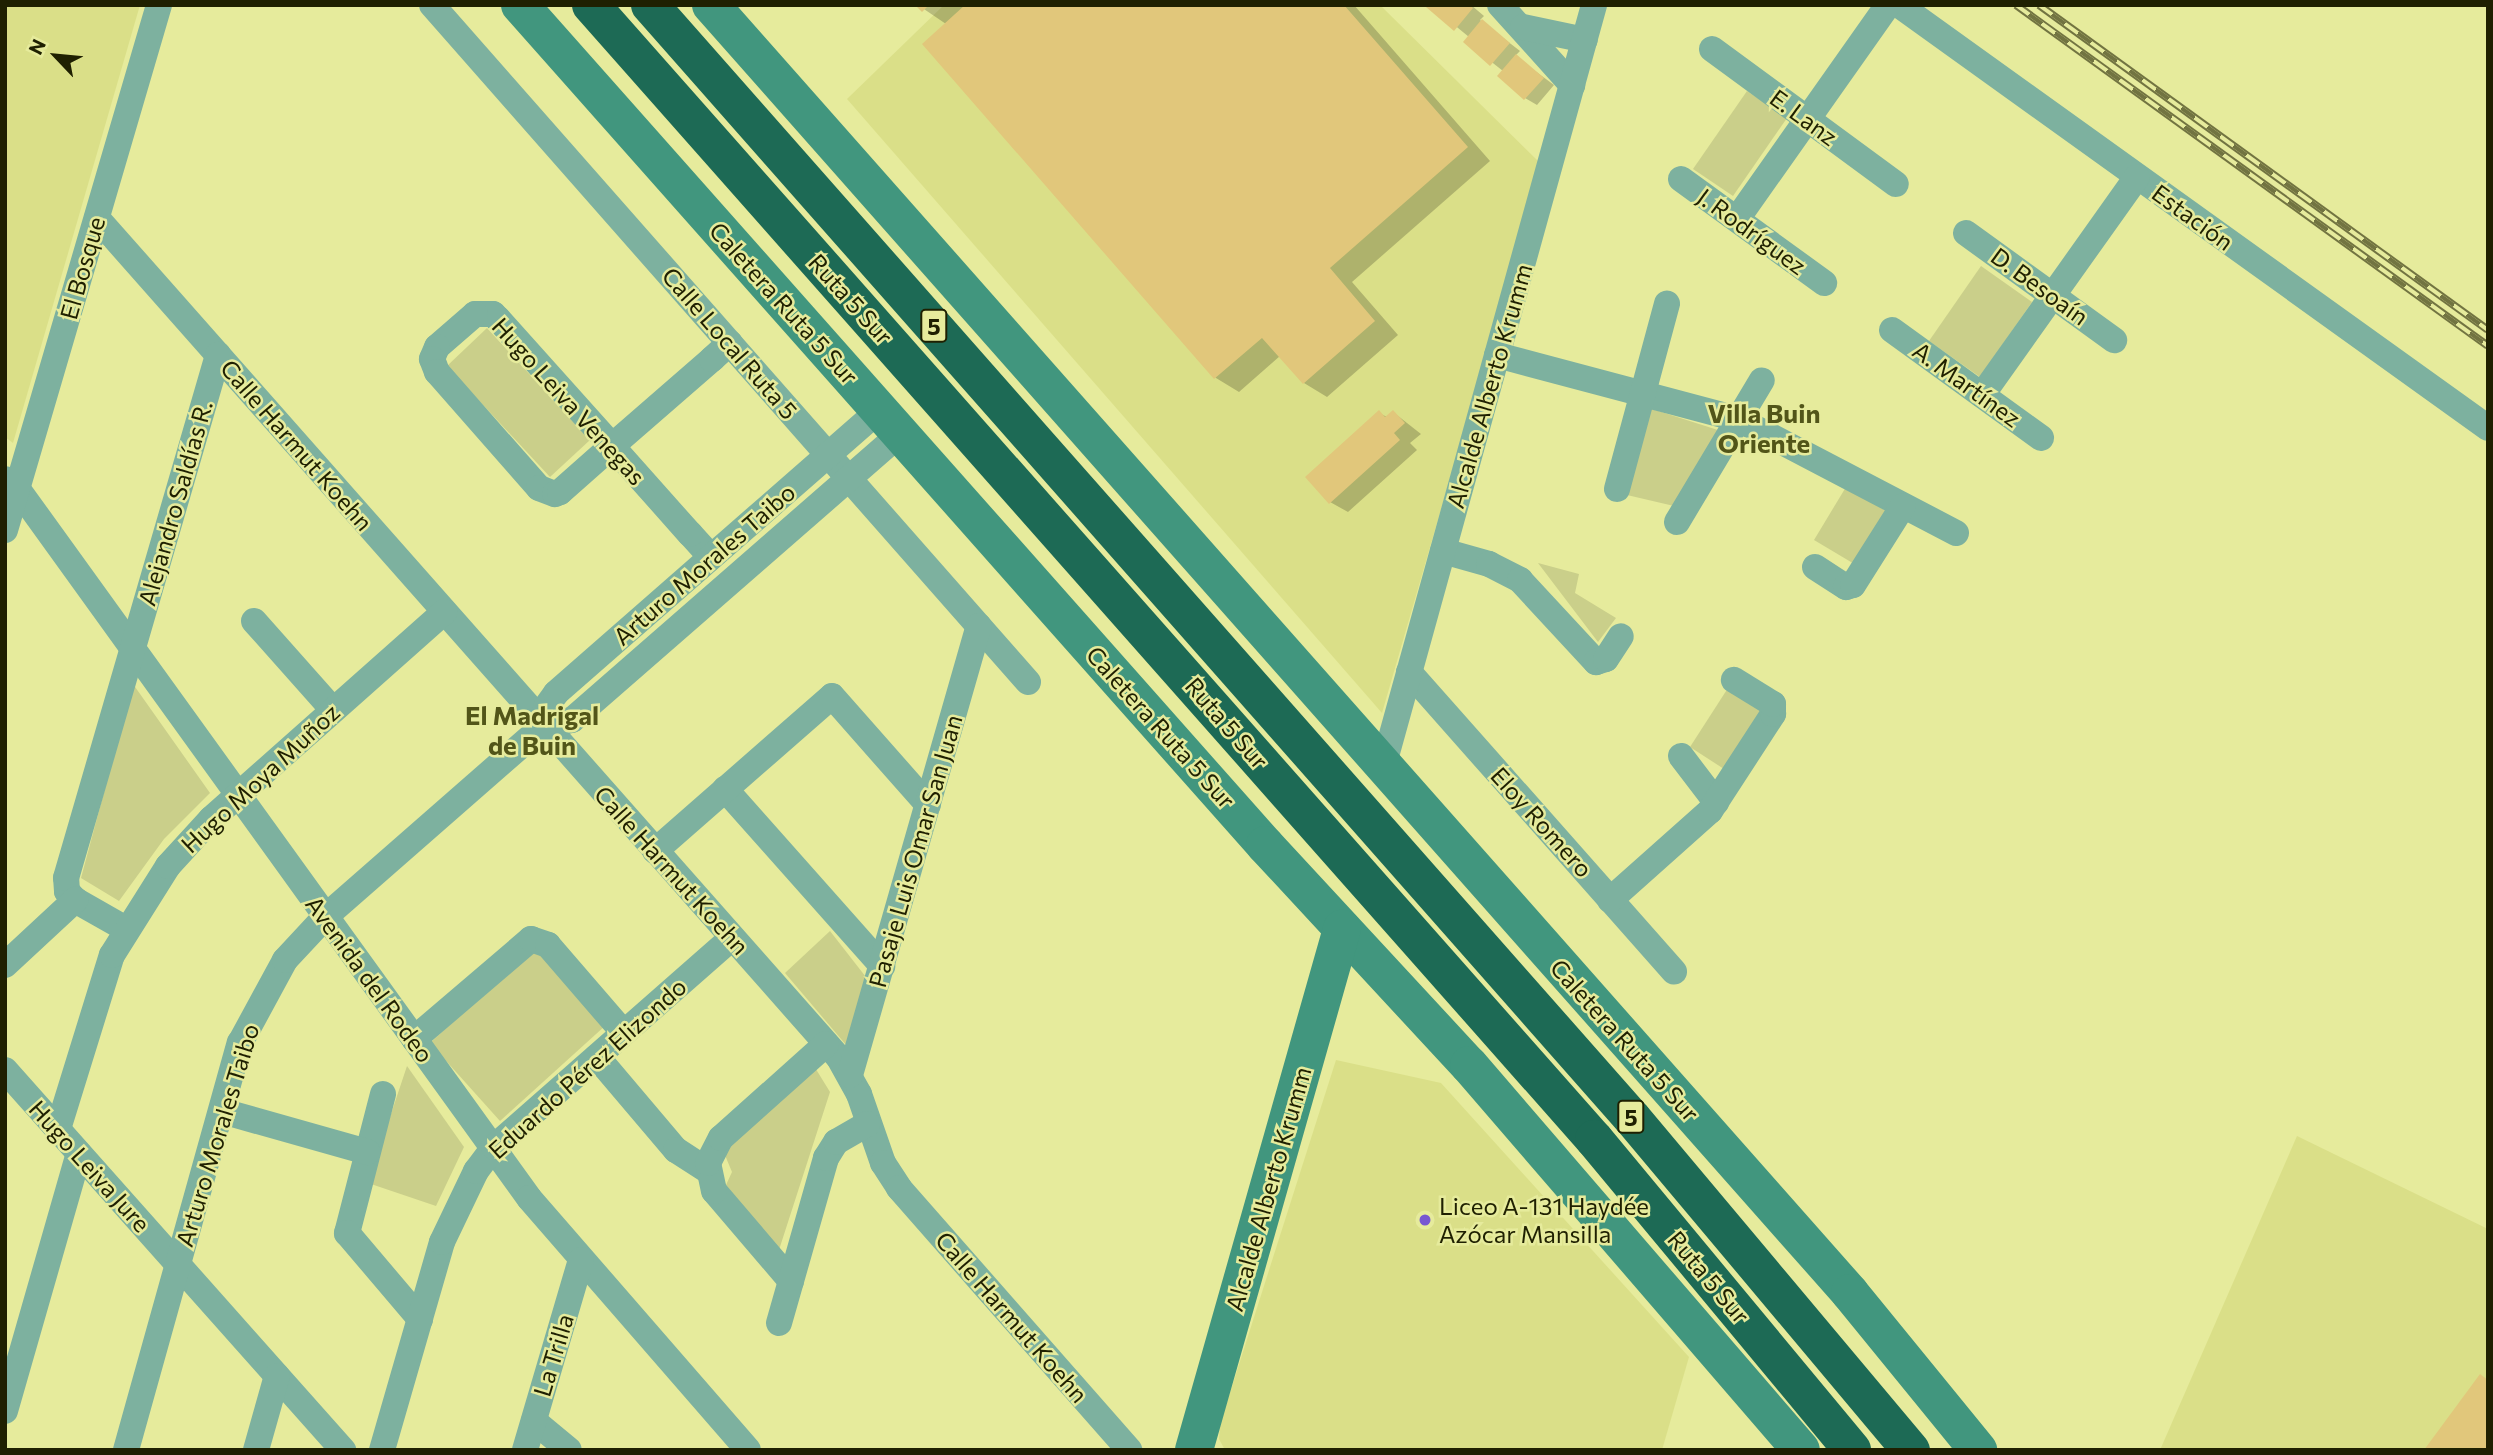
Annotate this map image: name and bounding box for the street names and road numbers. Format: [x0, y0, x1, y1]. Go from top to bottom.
street label: E. Lanz [1765, 83, 1843, 151]
street label: Estación [2147, 178, 2239, 256]
street label: J. Rodríguez [1692, 182, 1812, 280]
street label: El Bosque [54, 213, 110, 323]
street label: Caletera Ruta 5 Sur [704, 216, 864, 390]
street label: D. Besoaín [1986, 241, 2094, 331]
street label: Ruta 5 Sur [803, 248, 899, 350]
street label: Alcalde Alberto Krumm [1440, 260, 1538, 512]
street label: Calle Local Ruta 5 [656, 261, 804, 425]
road number: 5 [920, 306, 948, 346]
street label: Hugo Leiva Venegas [486, 311, 652, 491]
street label: A. Martínez [1908, 335, 2026, 433]
street label: Calle Harmut Koehn [215, 354, 379, 536]
street label: Alejandro Saldías R. [132, 397, 218, 609]
street label: Arturo Morales Taibo [607, 477, 801, 651]
street label: Caletera Ruta 5 Sur [1081, 640, 1241, 814]
street label: Ruta 5 Sur [1179, 671, 1275, 775]
street label: Hugo Moya Muñoz [175, 697, 345, 859]
street label: Pasaje Luis Omar San Juan [862, 711, 968, 991]
street label: Eloy Romero [1485, 761, 1599, 883]
street label: Calle Harmut Koehn [589, 780, 755, 960]
street label: Avenida del Rodeo [300, 890, 440, 1068]
street label: Caletera Ruta 5 Sur [1545, 953, 1705, 1127]
street label: Eduardo Pérez Elizondo [482, 972, 692, 1164]
street label: Arturo Morales Taibo [169, 1020, 265, 1250]
street label: Alcalde Alberto Krumm [1219, 1063, 1317, 1315]
street label: Hugo Leiva Jure [23, 1094, 157, 1238]
road number: 5 [1617, 1098, 1645, 1136]
street label: Ruta 5 Sur [1662, 1225, 1756, 1329]
street label: Calle Harmut Koehn [930, 1226, 1094, 1408]
street label: La Trilla [527, 1310, 579, 1400]

